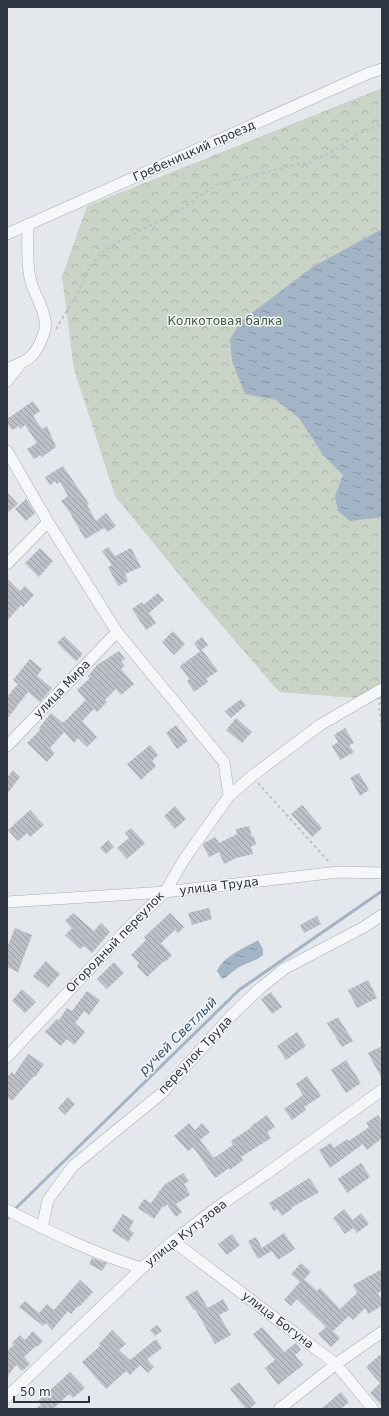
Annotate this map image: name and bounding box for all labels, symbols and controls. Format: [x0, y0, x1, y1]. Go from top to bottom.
street label: Гребеницкий проезд [131, 118, 257, 184]
park label: Колкотовая балка [168, 314, 282, 328]
street label: улица Мира [31, 657, 93, 721]
street label: улица Труда [179, 874, 259, 898]
street label: Огородный переулок [63, 889, 167, 995]
water label: ручей Светлый [135, 994, 220, 1079]
street label: переулок Труда [155, 1013, 235, 1097]
street label: улица Кутузова [142, 1197, 230, 1269]
street label: улица Богуна [239, 1289, 317, 1351]
scale bar [14, 1378, 89, 1404]
text: 50 m [20, 1385, 51, 1399]

